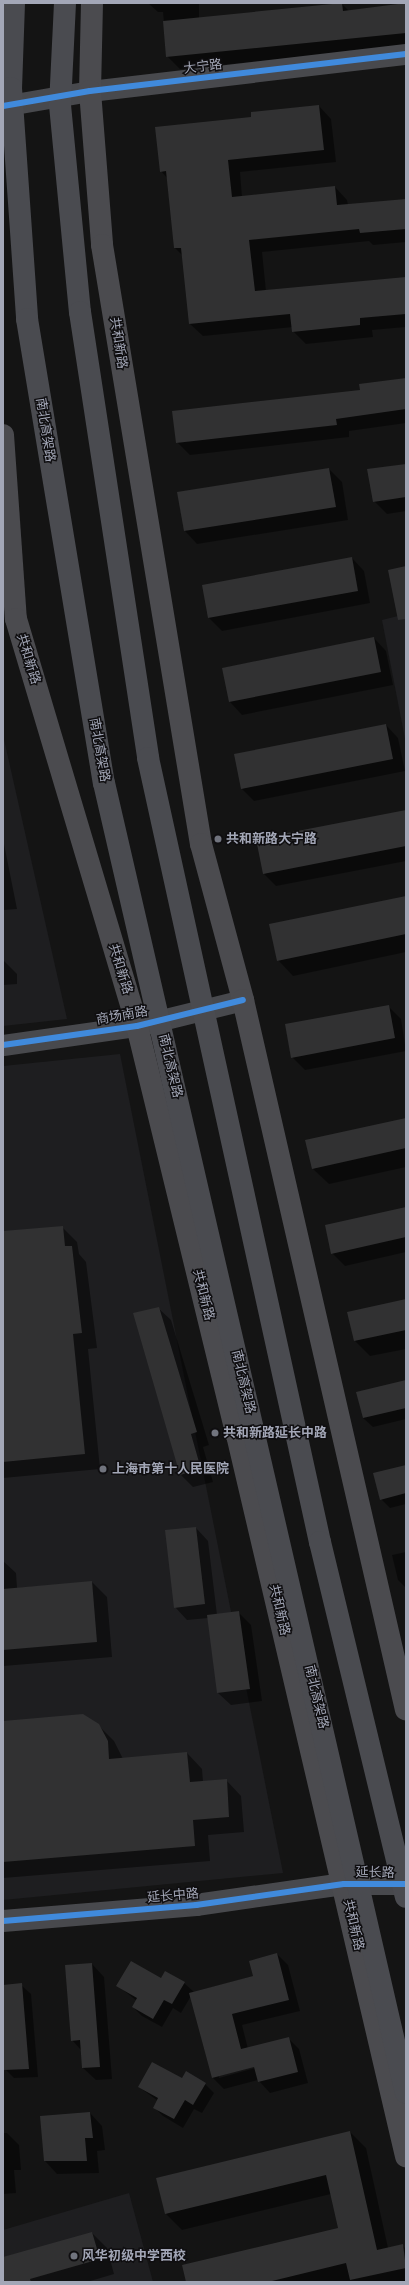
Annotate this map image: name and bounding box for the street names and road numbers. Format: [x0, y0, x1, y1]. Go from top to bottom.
street label: 大宁路 [183, 57, 223, 77]
street label: 共和新路 [106, 316, 130, 370]
street label: 南北高架路 [32, 397, 58, 463]
street label: 共和新路 [13, 632, 43, 686]
street label: 南北高架路 [86, 717, 112, 783]
street label: 共和新路 [105, 942, 135, 996]
street label: 商场南路 [95, 1004, 149, 1028]
street label: 南北高架路 [155, 1033, 185, 1099]
street label: 共和新路 [189, 1268, 217, 1322]
street label: 南北高架路 [228, 1349, 258, 1415]
street label: 共和新路 [266, 1583, 292, 1637]
street label: 南北高架路 [301, 1664, 331, 1730]
street label: 延长路 [355, 1865, 395, 1881]
street label: 延长中路 [146, 1886, 200, 1906]
street label: 共和新路 [340, 1898, 366, 1952]

